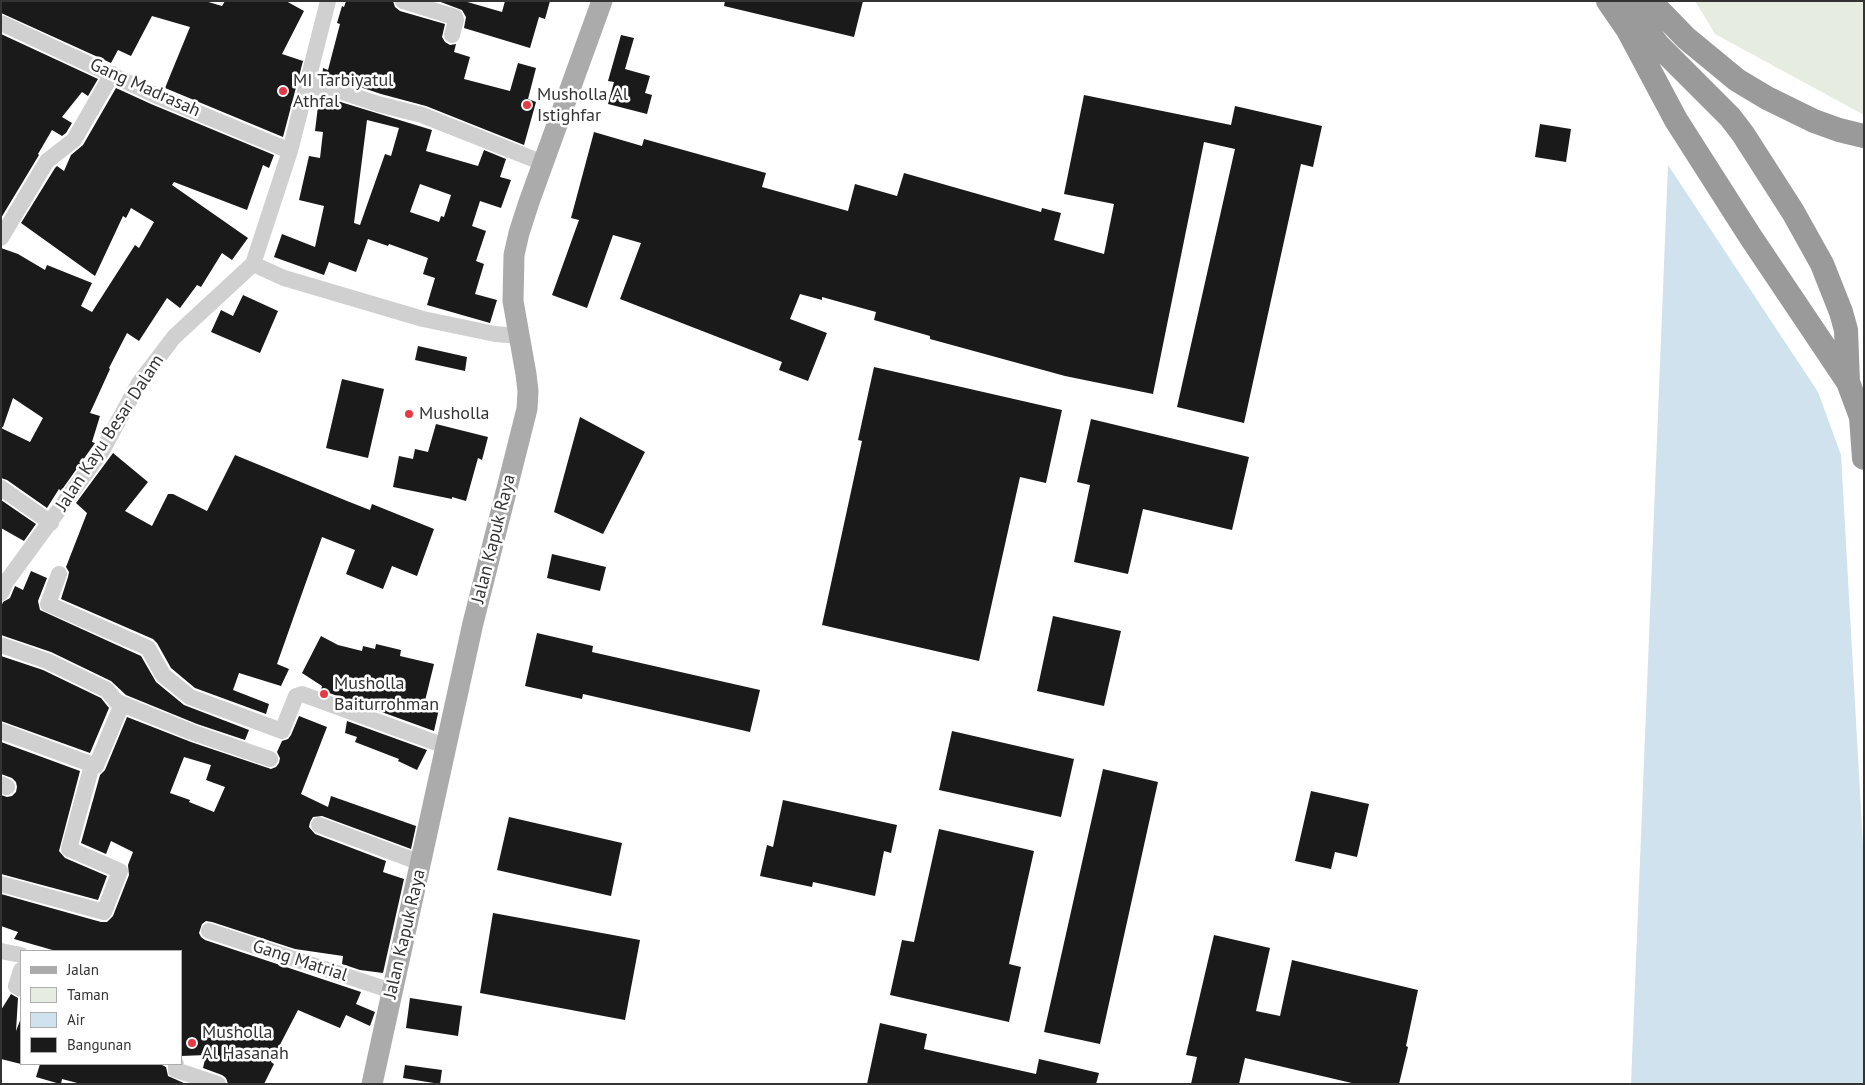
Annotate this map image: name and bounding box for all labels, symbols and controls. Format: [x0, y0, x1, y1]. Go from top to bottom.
street label: Gang Madrasah [86, 54, 204, 122]
place label: MI Tarbiyatul Athfal [293, 70, 393, 112]
place label: Musholla Al Istighfar [537, 84, 628, 126]
marker: MI Tarbiyatul Athfal [277, 85, 289, 97]
marker: Musholla Al Istighfar [521, 99, 533, 111]
street label: Jalan Kayu Besar Dalam [51, 351, 169, 515]
place label: Musholla [419, 403, 489, 425]
marker: Musholla [403, 408, 415, 420]
street label: Jalan Kapuk Raya [468, 472, 520, 606]
place label: Musholla Baiturrohman [334, 673, 439, 716]
marker: Musholla Baiturrohman [318, 688, 330, 700]
street label: Jalan Kapuk Raya [380, 867, 430, 1001]
street label: Gang Matrial [250, 935, 350, 987]
legend [20, 950, 182, 1065]
text: Jalan [67, 960, 99, 979]
text: Taman [67, 985, 109, 1004]
text: Air [67, 1010, 85, 1029]
place label: Musholla Al Hasanah [202, 1022, 289, 1064]
text: Bangunan [67, 1035, 131, 1054]
marker: Musholla Al Hasanah [186, 1037, 198, 1049]

